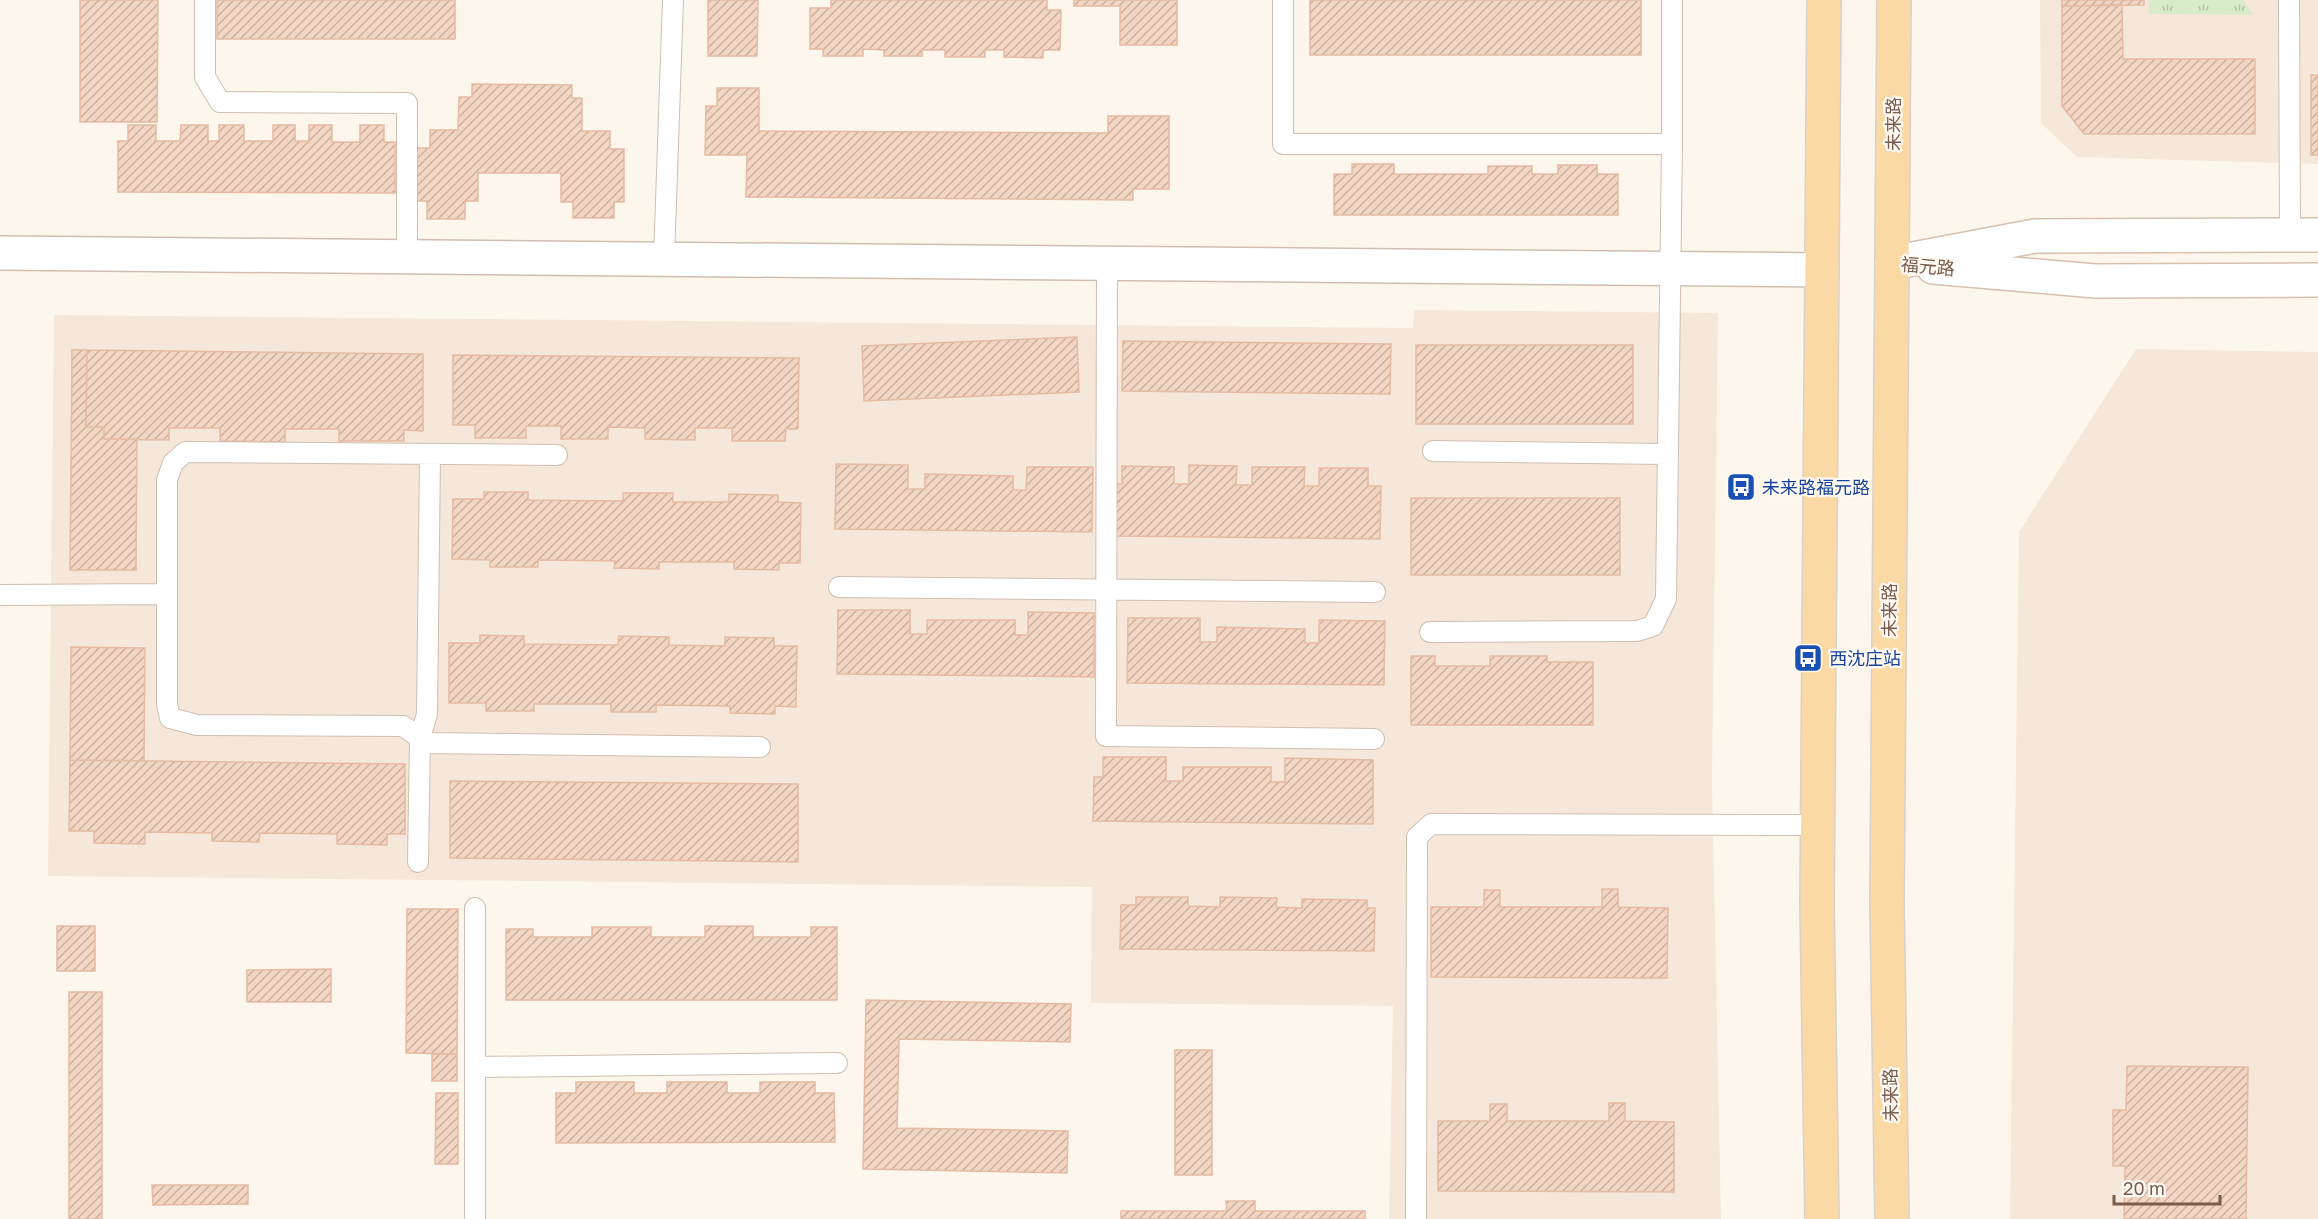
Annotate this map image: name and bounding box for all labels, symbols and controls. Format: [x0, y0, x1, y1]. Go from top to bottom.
street label: 未来路 [1882, 97, 1904, 151]
street label: 福元路 [1900, 253, 1956, 279]
bus stop icon: 未来路福元路 [1725, 471, 1757, 503]
place label: 未来路福元路 [1762, 476, 1870, 498]
street label: 未来路 [1878, 583, 1900, 637]
bus stop icon: 西沈庄站 [1792, 642, 1824, 674]
place label: 西沈庄站 [1829, 647, 1901, 669]
street label: 未来路 [1879, 1068, 1901, 1122]
scale bar [2114, 1168, 2220, 1206]
text: 20 m [2123, 1177, 2165, 1199]

